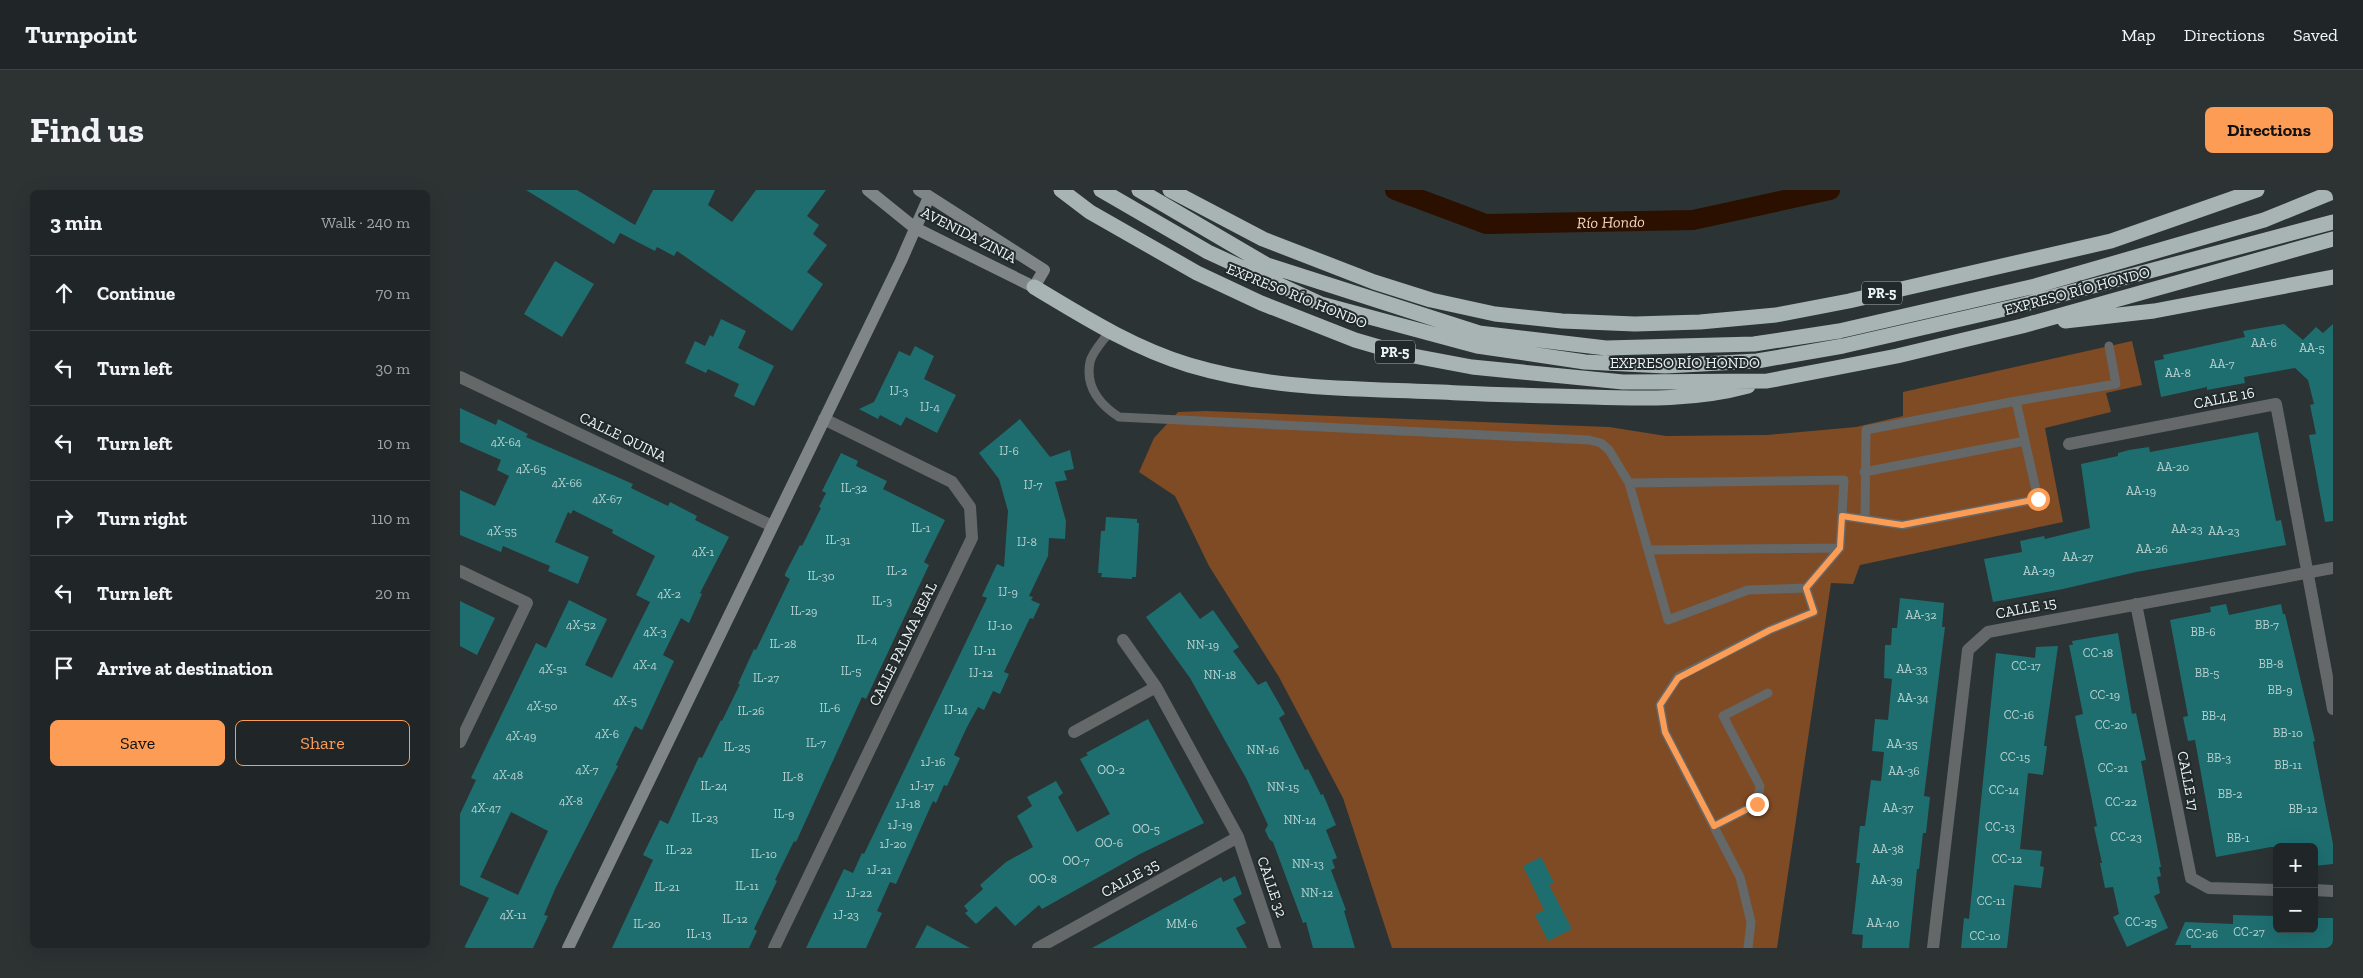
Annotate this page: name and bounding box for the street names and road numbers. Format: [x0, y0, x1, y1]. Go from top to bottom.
street label: AVENIDA ZINIA [918, 203, 1020, 267]
street label: EXPRESO RÍO HONDO [1224, 260, 1370, 332]
street label: EXPRESO RÍO HONDO [2002, 263, 2152, 319]
road number: PR-5 [1862, 282, 1902, 305]
road number: PR-5 [1375, 340, 1415, 363]
street label: EXPRESO RÍO HONDO [1610, 354, 1760, 372]
street label: CALLE 16 [2192, 383, 2256, 413]
street label: CALLE QUINA [576, 408, 670, 466]
street label: CALLE PALMA REAL [865, 579, 941, 709]
street label: CALLE 15 [1994, 593, 2058, 623]
street label: CALLE 17 [2173, 750, 2203, 812]
street label: CALLE 32 [1253, 854, 1291, 920]
street label: CALLE 35 [1098, 855, 1162, 901]

